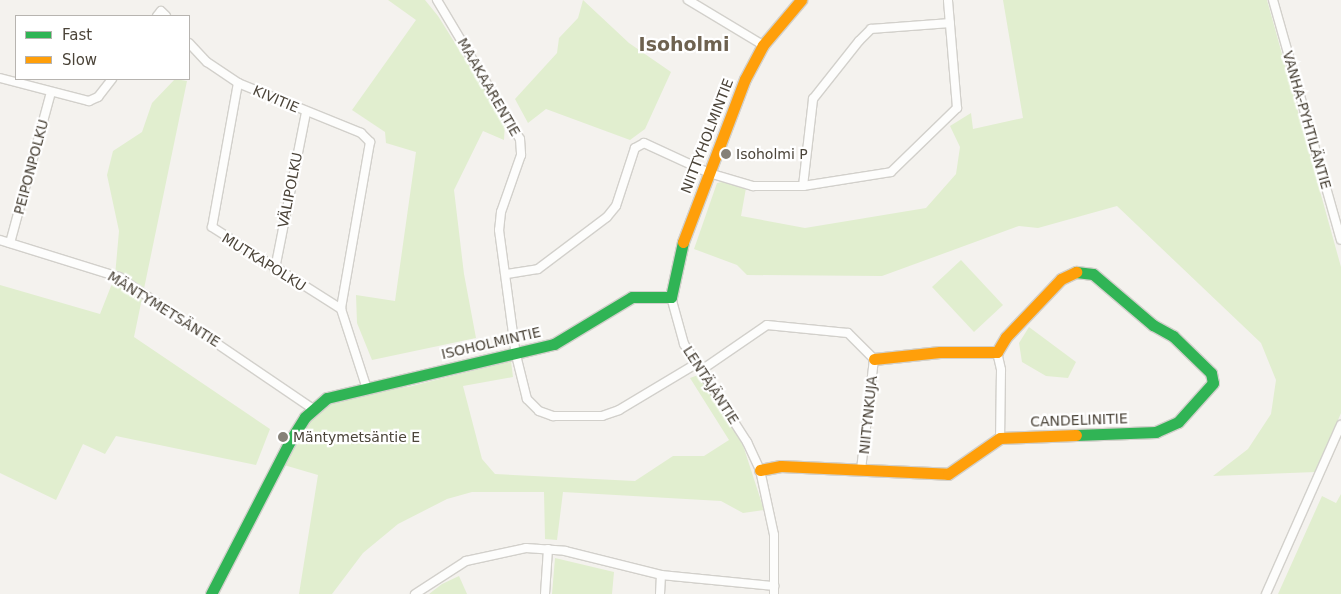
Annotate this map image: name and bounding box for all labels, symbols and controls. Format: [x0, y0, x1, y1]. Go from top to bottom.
legend [15, 15, 190, 80]
text: Fast [62, 26, 92, 44]
district label: Isoholmi [639, 34, 729, 56]
street label: MAAKAARENTIE [454, 35, 524, 139]
street label: VANHA-PYHTILÄNTIE [1279, 49, 1335, 191]
text: Slow [62, 51, 97, 69]
street label: NIITTYHOLMINTIE [677, 76, 737, 196]
street label: KIVITIE [250, 82, 302, 116]
street label: PEIPONPOLKU [10, 118, 52, 216]
place label: Isoholmi P [736, 146, 808, 162]
marker: Isoholmi P [720, 148, 732, 160]
street label: VÄLIPOLKU [274, 151, 306, 229]
street label: MUTKAPOLKU [219, 230, 309, 294]
street label: MÄNTYMETSÄNTIE [105, 268, 223, 350]
street label: ISOHOLMINTIE [440, 323, 542, 363]
street label: LENTÄJÄNTIE [680, 343, 742, 427]
street label: NIITYNKUJA [856, 375, 880, 455]
street label: CANDELINITIE [1030, 410, 1128, 430]
place label: Mäntymetsäntie E [293, 429, 420, 445]
marker: Mäntymetsäntie E [277, 431, 289, 443]

